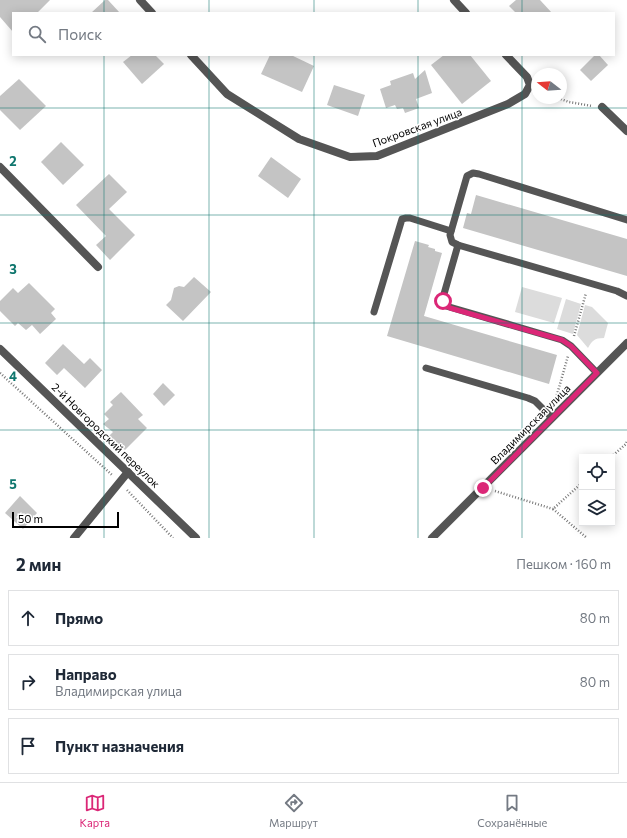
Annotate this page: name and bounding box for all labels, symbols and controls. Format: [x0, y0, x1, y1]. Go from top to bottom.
search box [12, 12, 615, 56]
icon: search [26, 23, 48, 45]
text: Поиск [58, 25, 102, 43]
north arrow [531, 68, 567, 104]
street label: Покровская улица [370, 105, 464, 149]
text: 2 [9, 153, 17, 169]
text: 3 [9, 261, 17, 277]
route start [434, 292, 452, 310]
text: 4 [9, 368, 17, 384]
street label: 2-й Новгородский переулок [49, 380, 163, 490]
street label: Владимирская улица [487, 381, 573, 467]
map controls [579, 454, 615, 526]
button: locate [579, 454, 615, 490]
text: 5 [9, 476, 17, 492]
route end [474, 479, 492, 497]
button: layers [579, 490, 615, 526]
scale bar [12, 510, 119, 529]
text: 50 m [18, 512, 43, 525]
text: 2 мин [16, 554, 61, 575]
text: Пешком · 160 m [516, 556, 611, 572]
icon: ahead [17, 607, 39, 629]
text: Прямо [55, 609, 103, 627]
text: 80 m [580, 610, 610, 626]
text: Направо [55, 665, 117, 683]
icon: right [17, 671, 39, 693]
text: 80 m [580, 674, 610, 690]
text: Владимирская улица [55, 683, 182, 699]
icon: arrive [17, 735, 39, 757]
text: Пункт назначения [55, 737, 184, 755]
tab: Карта [80, 792, 110, 829]
tab: Маршрут [269, 792, 318, 829]
tab: Сохранённые [477, 792, 547, 829]

